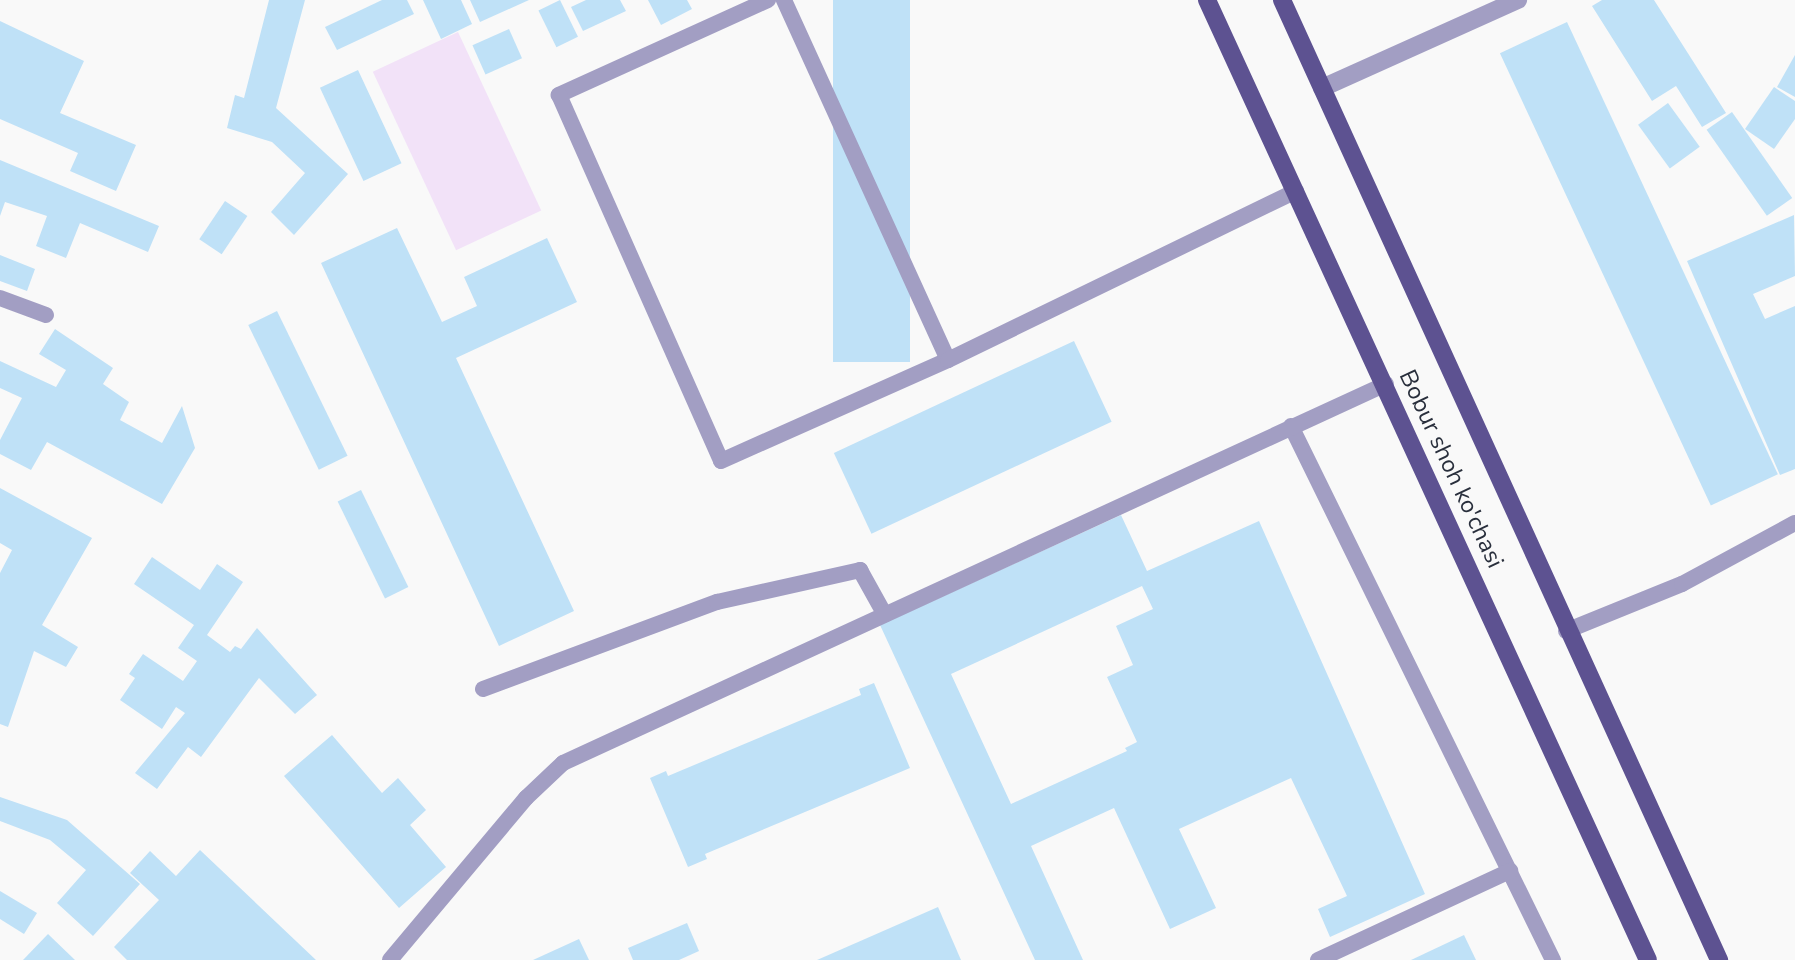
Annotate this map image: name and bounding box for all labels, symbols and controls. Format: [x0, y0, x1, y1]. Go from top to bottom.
street label: Bobur shoh ko'chasi [1393, 365, 1509, 573]

